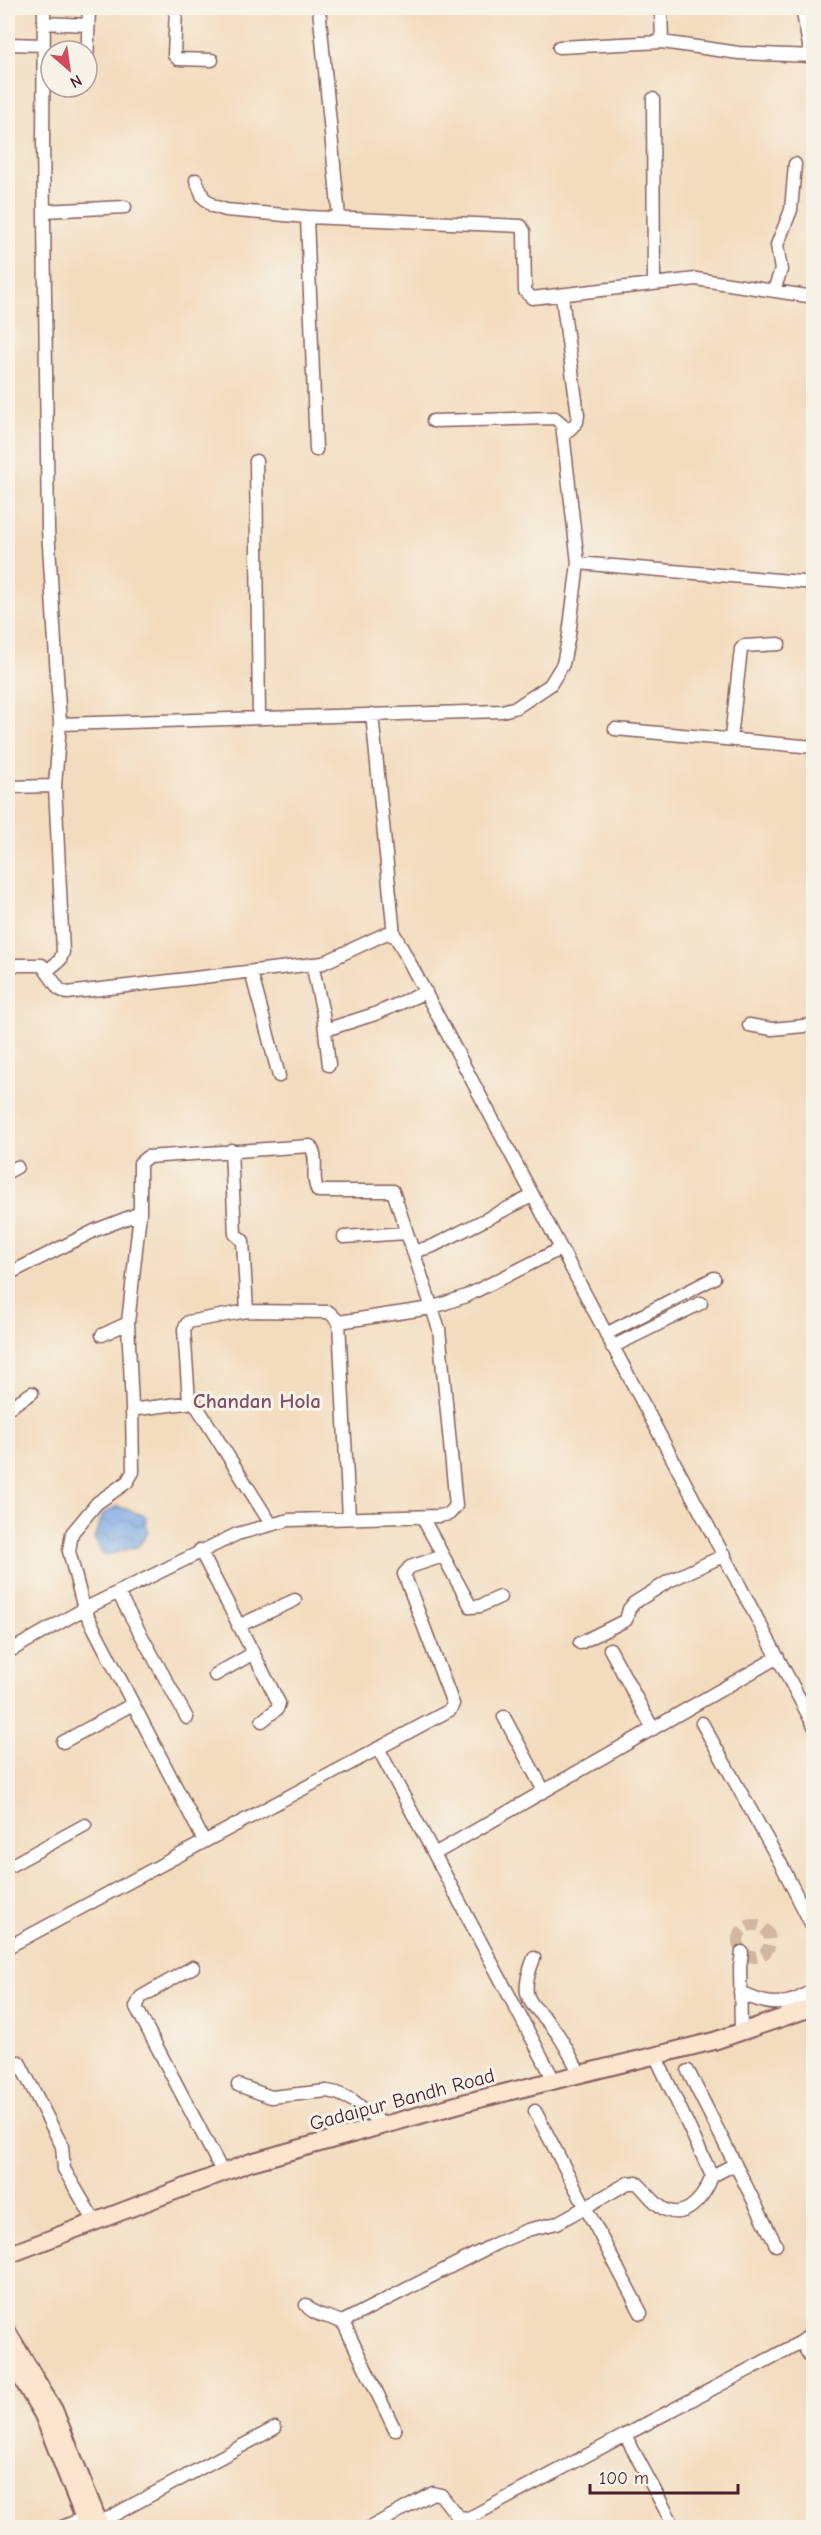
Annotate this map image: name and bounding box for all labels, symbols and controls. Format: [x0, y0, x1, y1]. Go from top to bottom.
north arrow [39, 39, 99, 99]
text: N [67, 71, 85, 92]
district label: Chandan Hola [193, 1389, 321, 1413]
street label: Gadaipur Bandh Road [307, 2064, 497, 2135]
scale bar [590, 2457, 738, 2495]
text: 100 m [599, 2468, 649, 2489]

